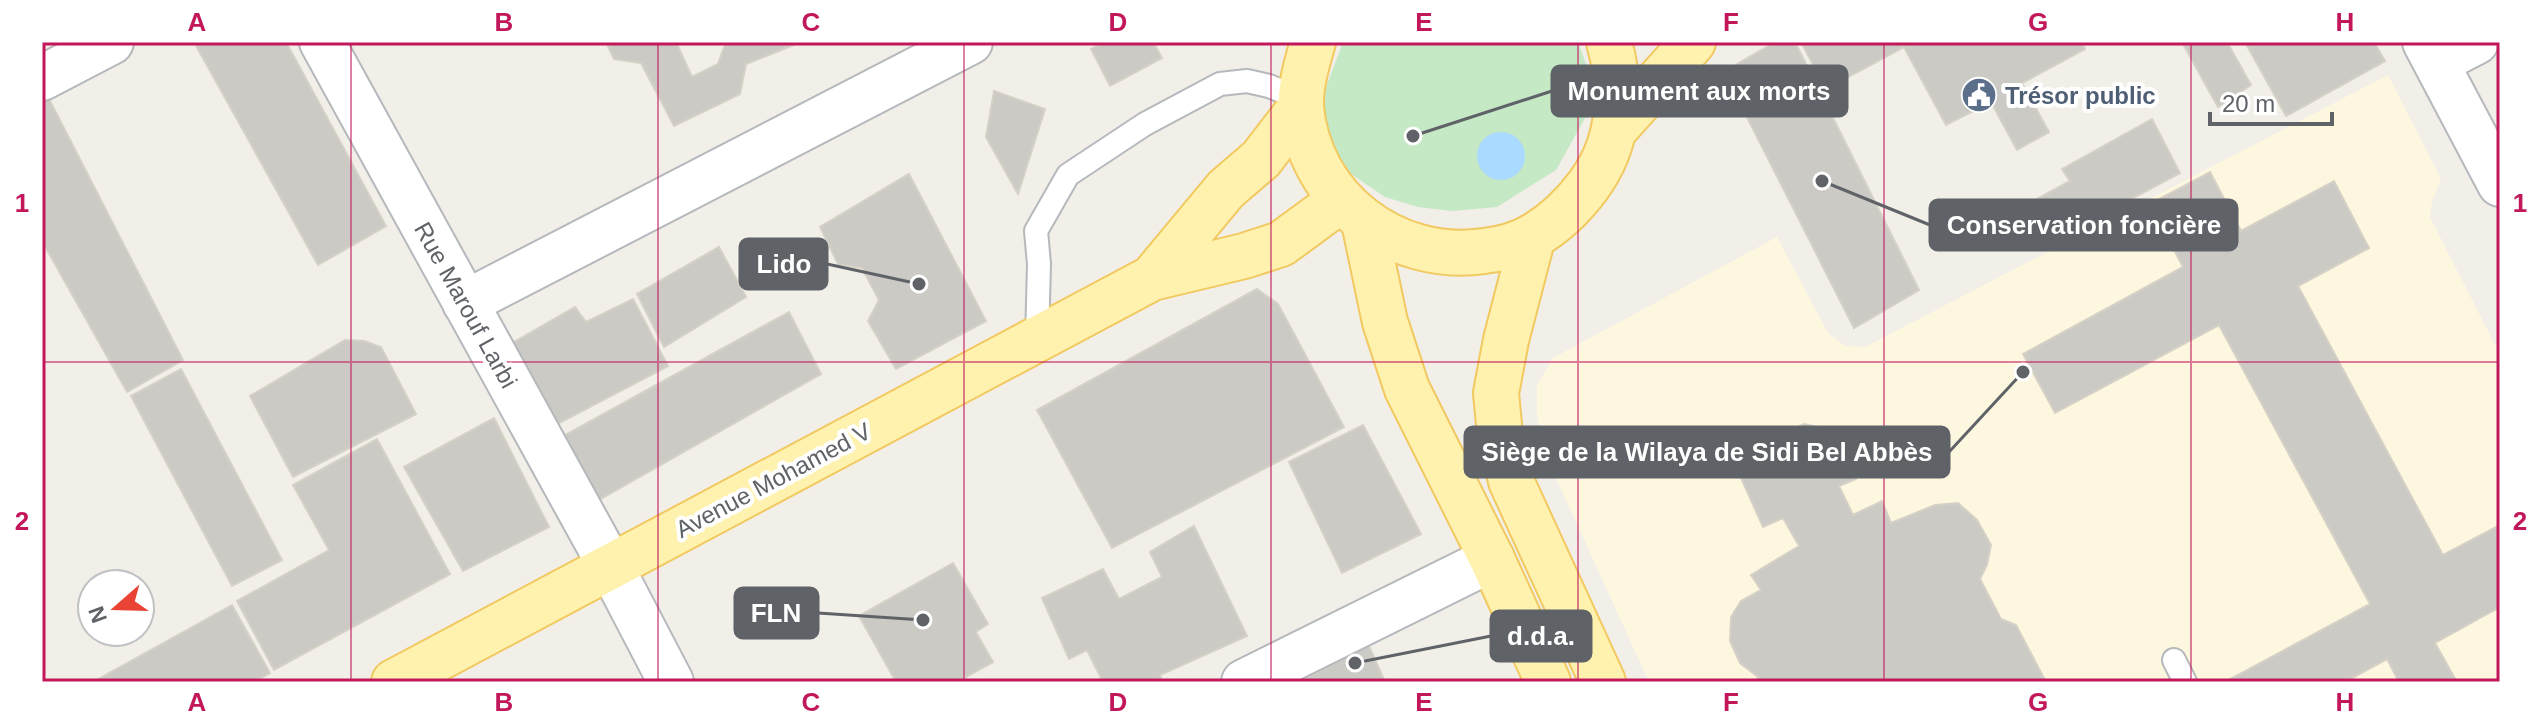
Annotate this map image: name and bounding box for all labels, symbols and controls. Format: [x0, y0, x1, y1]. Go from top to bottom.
text: A [188, 7, 207, 37]
text: B [495, 7, 513, 37]
text: C [802, 7, 821, 37]
text: D [1109, 7, 1127, 37]
text: E [1415, 7, 1433, 37]
text: F [1723, 7, 1739, 37]
text: G [2028, 7, 2048, 37]
text: H [2336, 7, 2354, 37]
callout: Monument aux morts [1552, 66, 1847, 116]
text: Monument aux morts [1568, 76, 1830, 106]
public building icon: Trésor public [1960, 76, 1998, 114]
scale bar [2210, 76, 2332, 126]
place label: Trésor public [2005, 82, 2156, 109]
text: 20 m [2222, 90, 2275, 117]
text: 1 [15, 188, 29, 218]
text: 1 [2513, 188, 2527, 218]
callout: Conservation foncière [1930, 200, 2237, 250]
text: Conservation foncière [1947, 210, 2221, 240]
street label: Rue Marouf Larbi [409, 217, 523, 393]
callout: Lido [740, 239, 827, 289]
text: Lido [757, 249, 811, 279]
street label: Avenue Mohamed V [671, 417, 875, 543]
callout: Siège de la Wilaya de Sidi Bel Abbès [1465, 427, 1949, 477]
text: Siège de la Wilaya de Sidi Bel Abbès [1481, 437, 1933, 467]
text: 2 [15, 506, 29, 536]
text: 2 [2513, 506, 2527, 536]
north arrow [76, 568, 156, 648]
callout: FLN [735, 588, 818, 638]
text: FLN [751, 598, 801, 628]
text: N [83, 603, 112, 626]
callout: d.d.a. [1491, 611, 1591, 661]
text: d.d.a. [1507, 621, 1575, 651]
text: A [188, 687, 207, 717]
text: B [495, 687, 513, 717]
text: C [802, 687, 821, 717]
text: D [1109, 687, 1127, 717]
text: E [1415, 687, 1433, 717]
text: F [1723, 687, 1739, 717]
text: G [2028, 687, 2048, 717]
text: H [2336, 687, 2354, 717]

